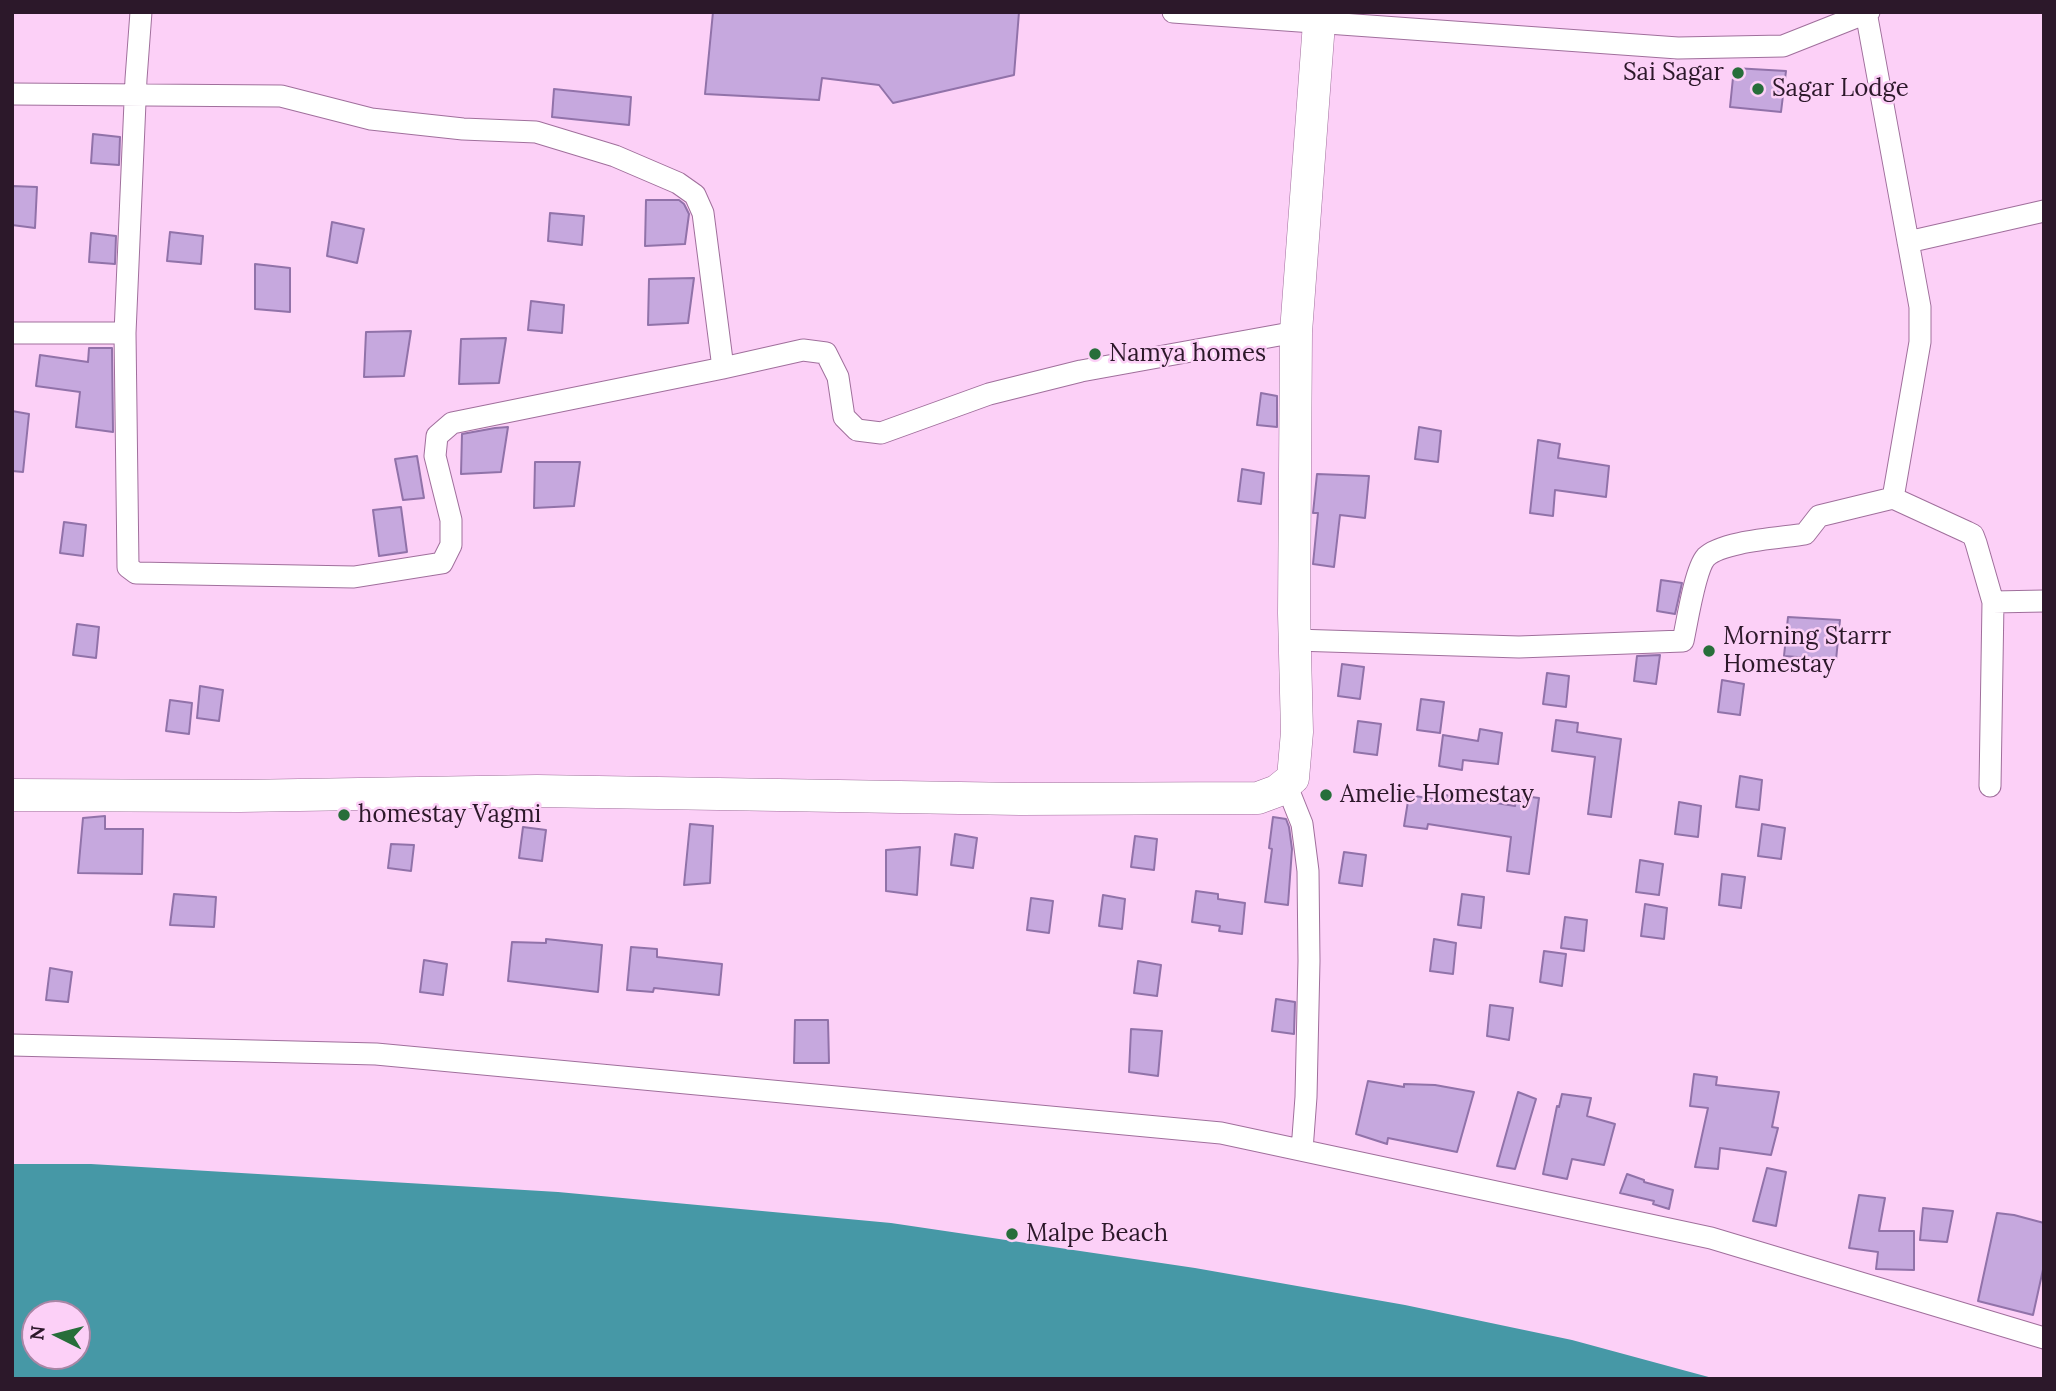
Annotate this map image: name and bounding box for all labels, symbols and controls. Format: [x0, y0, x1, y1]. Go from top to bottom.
place label: Sai Sagar [1623, 59, 1724, 87]
marker: Sai Sagar [1730, 65, 1746, 81]
place label: Sagar Lodge [1772, 75, 1909, 103]
marker: Sagar Lodge [1750, 81, 1766, 97]
place label: Namya homes [1109, 340, 1266, 368]
marker: Namya homes [1087, 346, 1103, 362]
place label: Morning Starrr Homestay [1723, 623, 1891, 679]
marker: Morning Starrr Homestay [1701, 643, 1717, 659]
place label: Amelie Homestay [1340, 781, 1534, 809]
marker: Amelie Homestay [1318, 787, 1334, 803]
place label: homestay Vagmi [358, 801, 541, 829]
marker: homestay Vagmi [336, 807, 352, 823]
place label: Malpe Beach [1026, 1220, 1168, 1248]
marker: Malpe Beach [1004, 1226, 1020, 1242]
north arrow [21, 1300, 91, 1370]
text: N [24, 1324, 50, 1342]

